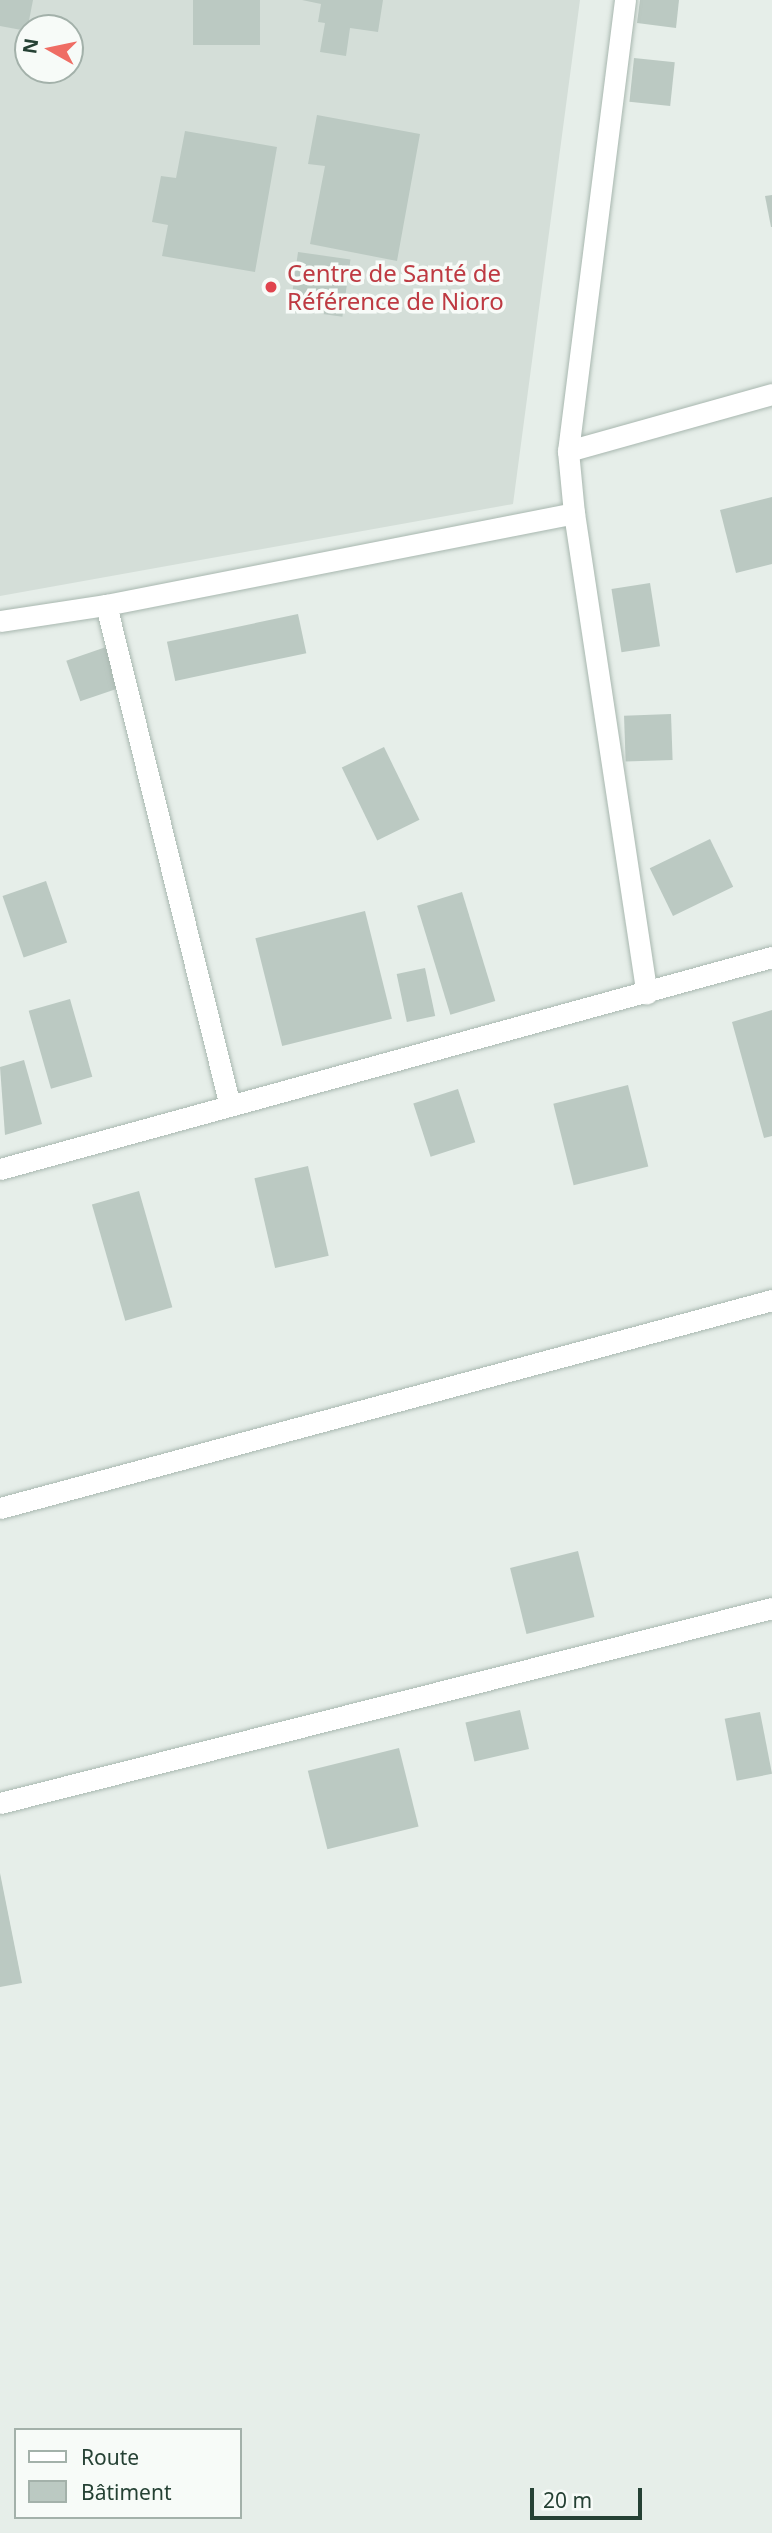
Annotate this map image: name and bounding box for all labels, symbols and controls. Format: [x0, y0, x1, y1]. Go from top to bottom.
north arrow [14, 14, 84, 84]
text: N [16, 36, 44, 56]
place label: Centre de Santé de Référence de Nioro [287, 259, 504, 315]
marker: Centre de Santé de Référence de Nioro [261, 277, 281, 297]
legend [14, 2428, 242, 2519]
text: Route [81, 2443, 139, 2471]
scale bar [534, 2474, 646, 2518]
text: Bâtiment [81, 2478, 171, 2506]
text: 20 m [543, 2486, 592, 2514]

